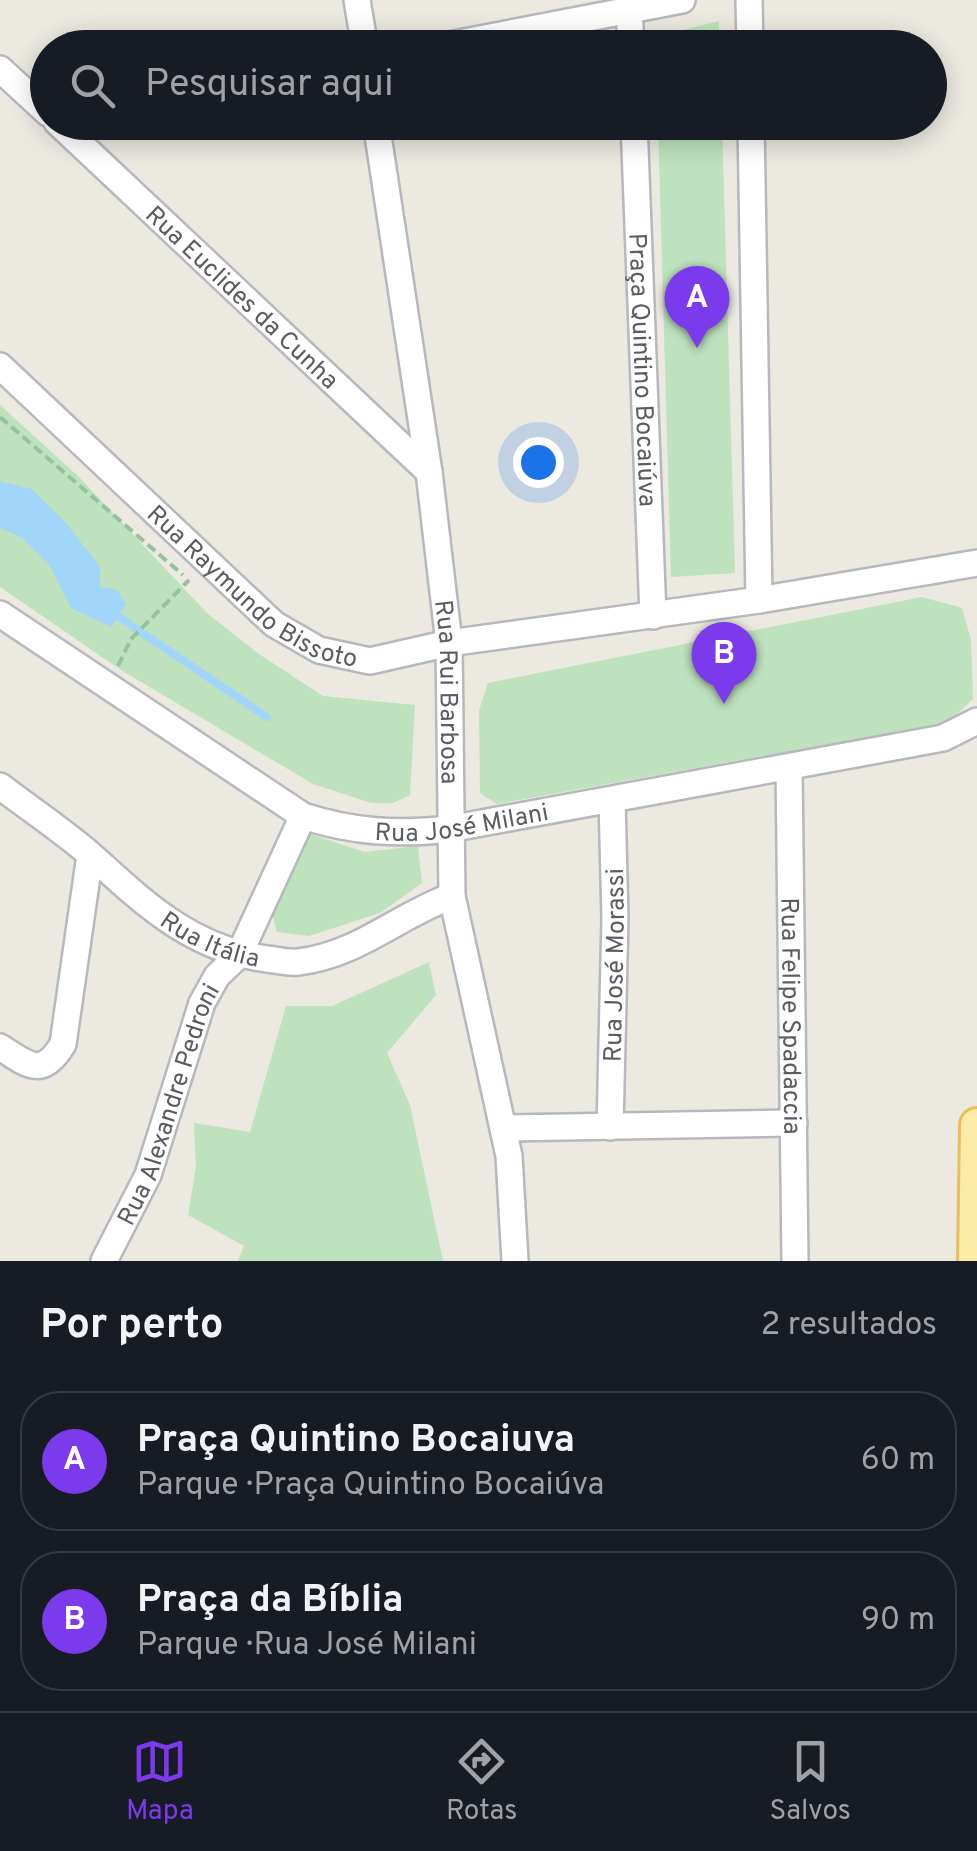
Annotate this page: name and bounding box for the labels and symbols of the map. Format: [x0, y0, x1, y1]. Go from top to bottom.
street label: Rua Euclides da Cunha [137, 200, 344, 398]
street label: Praça Quintino Bocaiúva [619, 232, 662, 508]
pin: A [664, 266, 730, 348]
your location [513, 437, 564, 488]
street label: Rua Raymundo Bissoto [139, 499, 360, 677]
street label: Rua Rui Barbosa [425, 598, 464, 784]
pin: B [692, 622, 756, 704]
street label: Rua José Milani [374, 798, 551, 851]
street label: Rua José Morassi [599, 868, 634, 1062]
street label: Rua Felipe Spadaccia [772, 897, 806, 1135]
street label: Rua Itália [153, 906, 262, 977]
street label: Rua Alexandre Pedroni [112, 979, 229, 1232]

